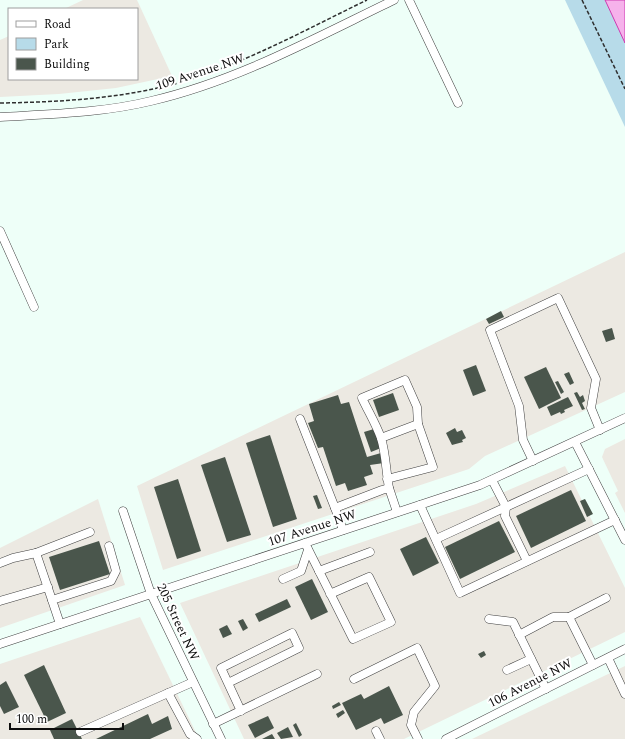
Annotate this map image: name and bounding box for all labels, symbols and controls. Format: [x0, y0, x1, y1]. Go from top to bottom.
legend [8, 8, 138, 80]
text: Road [44, 15, 71, 34]
text: Park [44, 35, 69, 54]
street label: 109 Avenue NW [153, 48, 247, 96]
text: Building [44, 55, 90, 74]
street label: 107 Avenue NW [265, 504, 359, 552]
street label: 205 Street NW [151, 580, 205, 664]
street label: 106 Avenue NW [485, 653, 576, 713]
scale bar [10, 705, 123, 731]
text: 100 m [16, 710, 47, 729]

